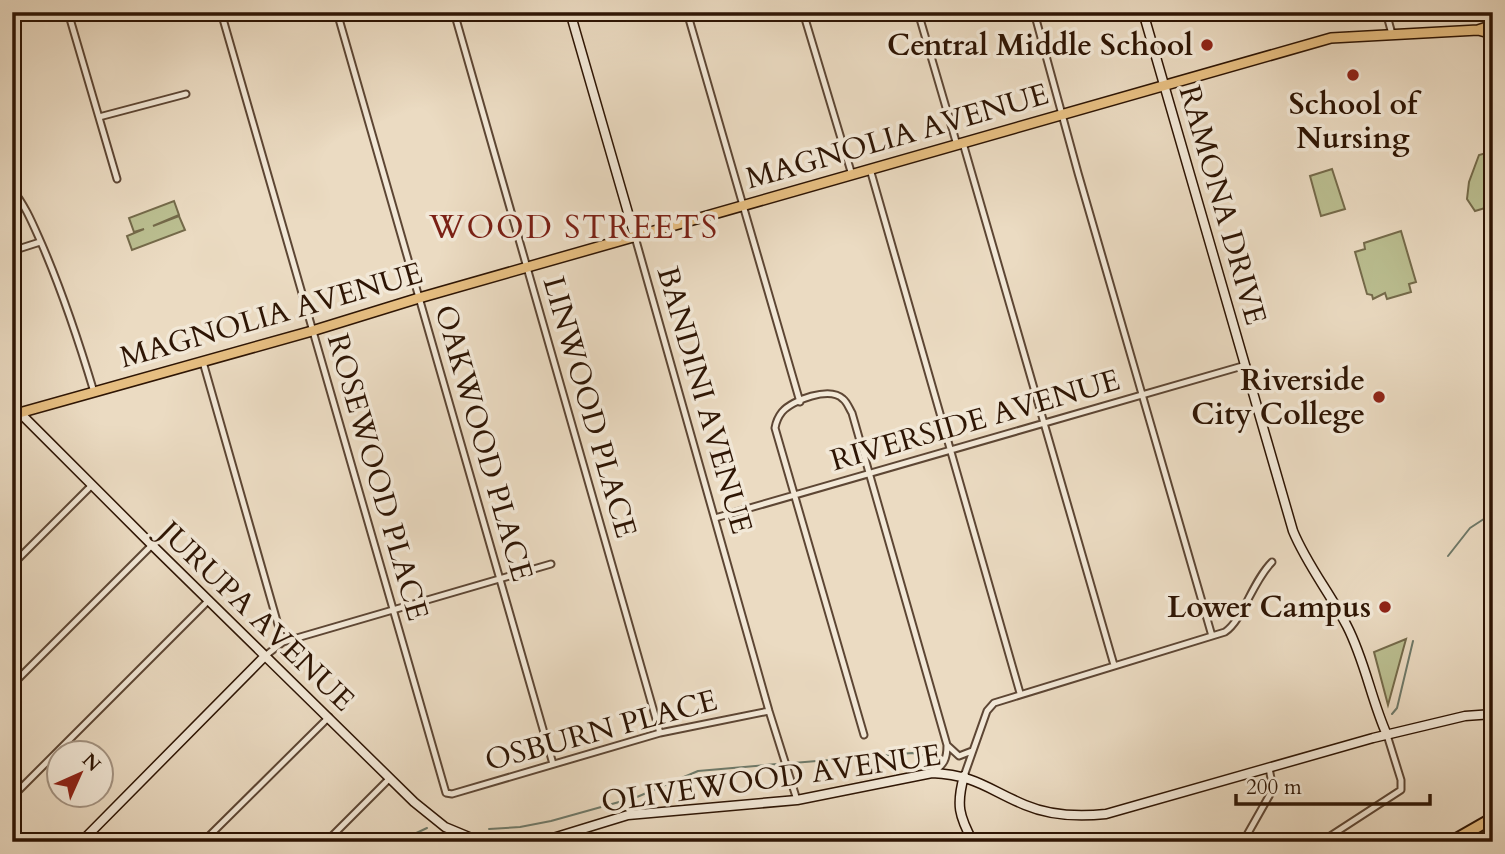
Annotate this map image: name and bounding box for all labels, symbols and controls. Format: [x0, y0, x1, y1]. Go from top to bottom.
place label: Central Middle School [887, 25, 1193, 66]
marker: Central Middle School [1199, 37, 1215, 53]
marker: School of Nursing [1345, 67, 1361, 83]
street label: MAGNOLIA AVENUE [741, 74, 1053, 199]
street label: RAMONA DRIVE [1169, 81, 1276, 330]
place label: School of Nursing [1289, 84, 1422, 159]
district label: WOOD STREETS [428, 206, 719, 250]
street label: MAGNOLIA AVENUE [115, 253, 427, 378]
street label: BANDINI AVENUE [647, 262, 762, 539]
street label: LINWOOD PLACE [533, 272, 646, 543]
street label: OAKWOOD PLACE [424, 300, 543, 586]
street label: ROSEWOOD PLACE [317, 329, 438, 625]
street label: RIVERSIDE AVENUE [826, 360, 1125, 481]
place label: Riverside City College [1191, 360, 1365, 435]
marker: Riverside City College [1371, 389, 1387, 405]
street label: JURUPA AVENUE [147, 509, 364, 721]
place label: Lower Campus [1167, 587, 1371, 628]
marker: Lower Campus [1377, 599, 1393, 615]
street label: OSBURN PLACE [480, 680, 722, 781]
street label: OLIVEWOOD AVENUE [598, 734, 944, 823]
north arrow [46, 738, 116, 808]
text: N [76, 748, 107, 778]
scale bar [1236, 763, 1430, 807]
text: 200 m [1246, 773, 1302, 802]

